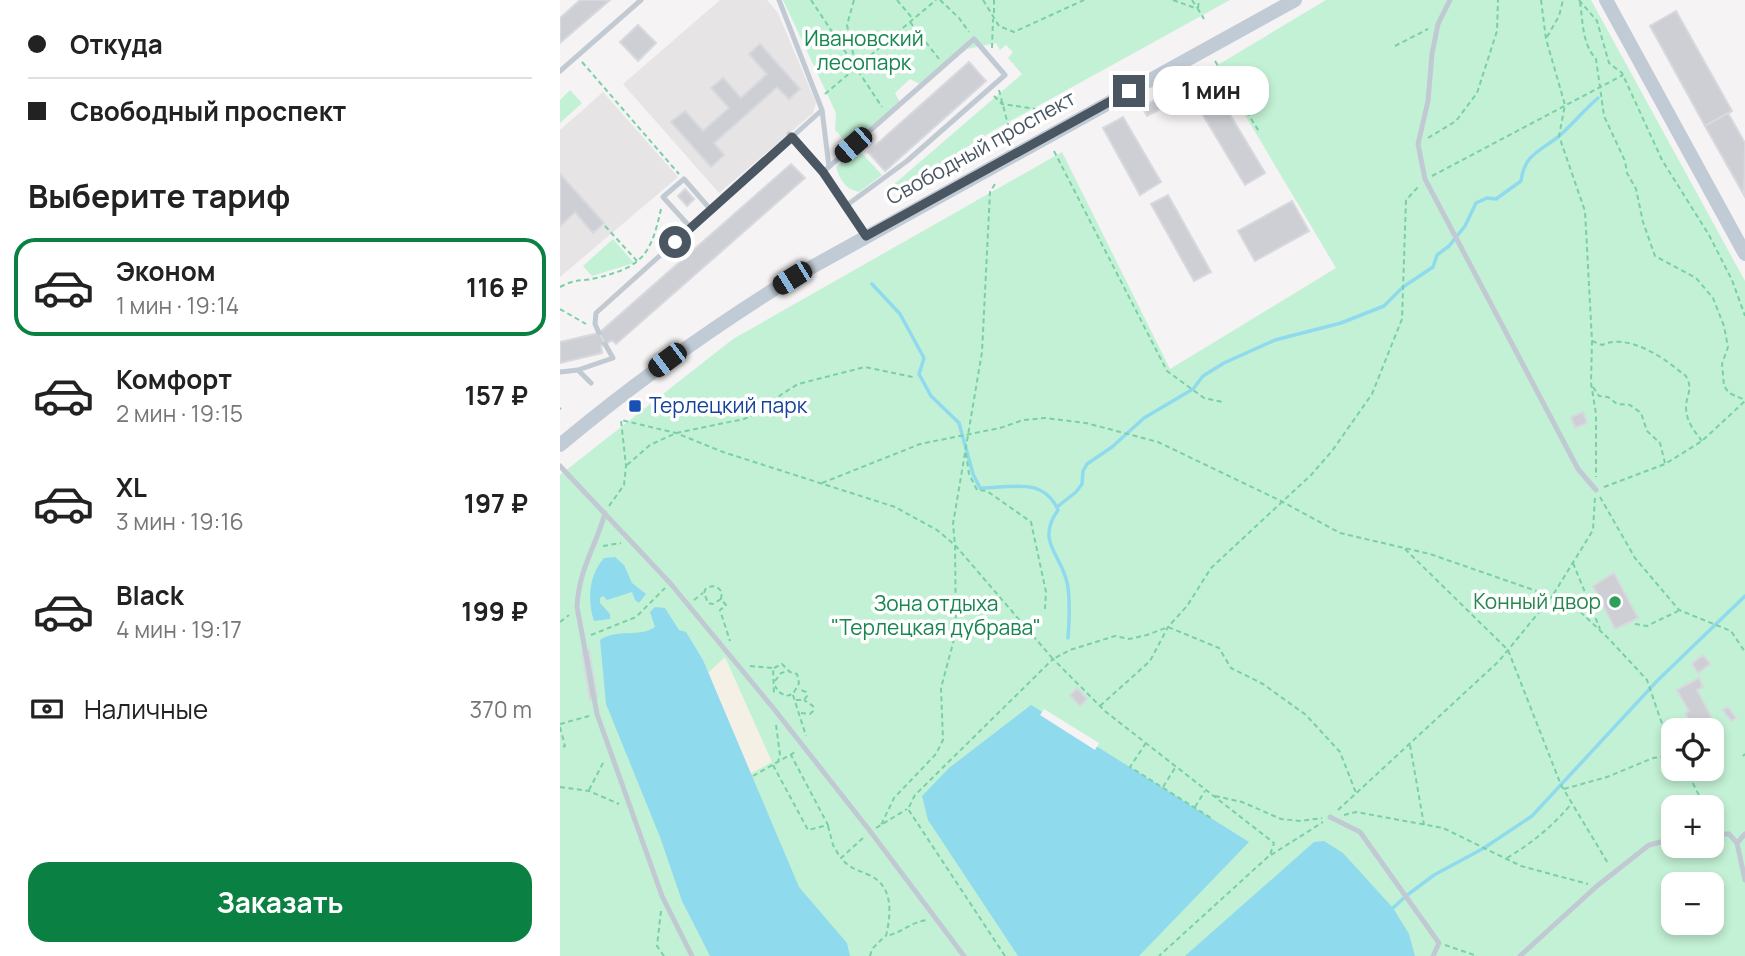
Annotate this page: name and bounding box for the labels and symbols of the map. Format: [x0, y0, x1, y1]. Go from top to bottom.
park label: Ивановский лесопарк [804, 24, 924, 76]
callout: 1 мин [1154, 66, 1269, 116]
route end [1113, 75, 1145, 107]
street label: Свободный проспект [881, 83, 1080, 211]
car [831, 123, 876, 167]
route start [659, 226, 691, 258]
car [769, 258, 816, 298]
car [644, 339, 691, 381]
place label: Терлецкий парк [649, 391, 808, 419]
marker: Терлецкий парк [627, 398, 643, 414]
place label: Конный двор [1473, 587, 1601, 615]
park label: Зона отдыха "Терлецкая дубрава" [831, 589, 1041, 641]
marker: Конный двор [1607, 594, 1623, 610]

